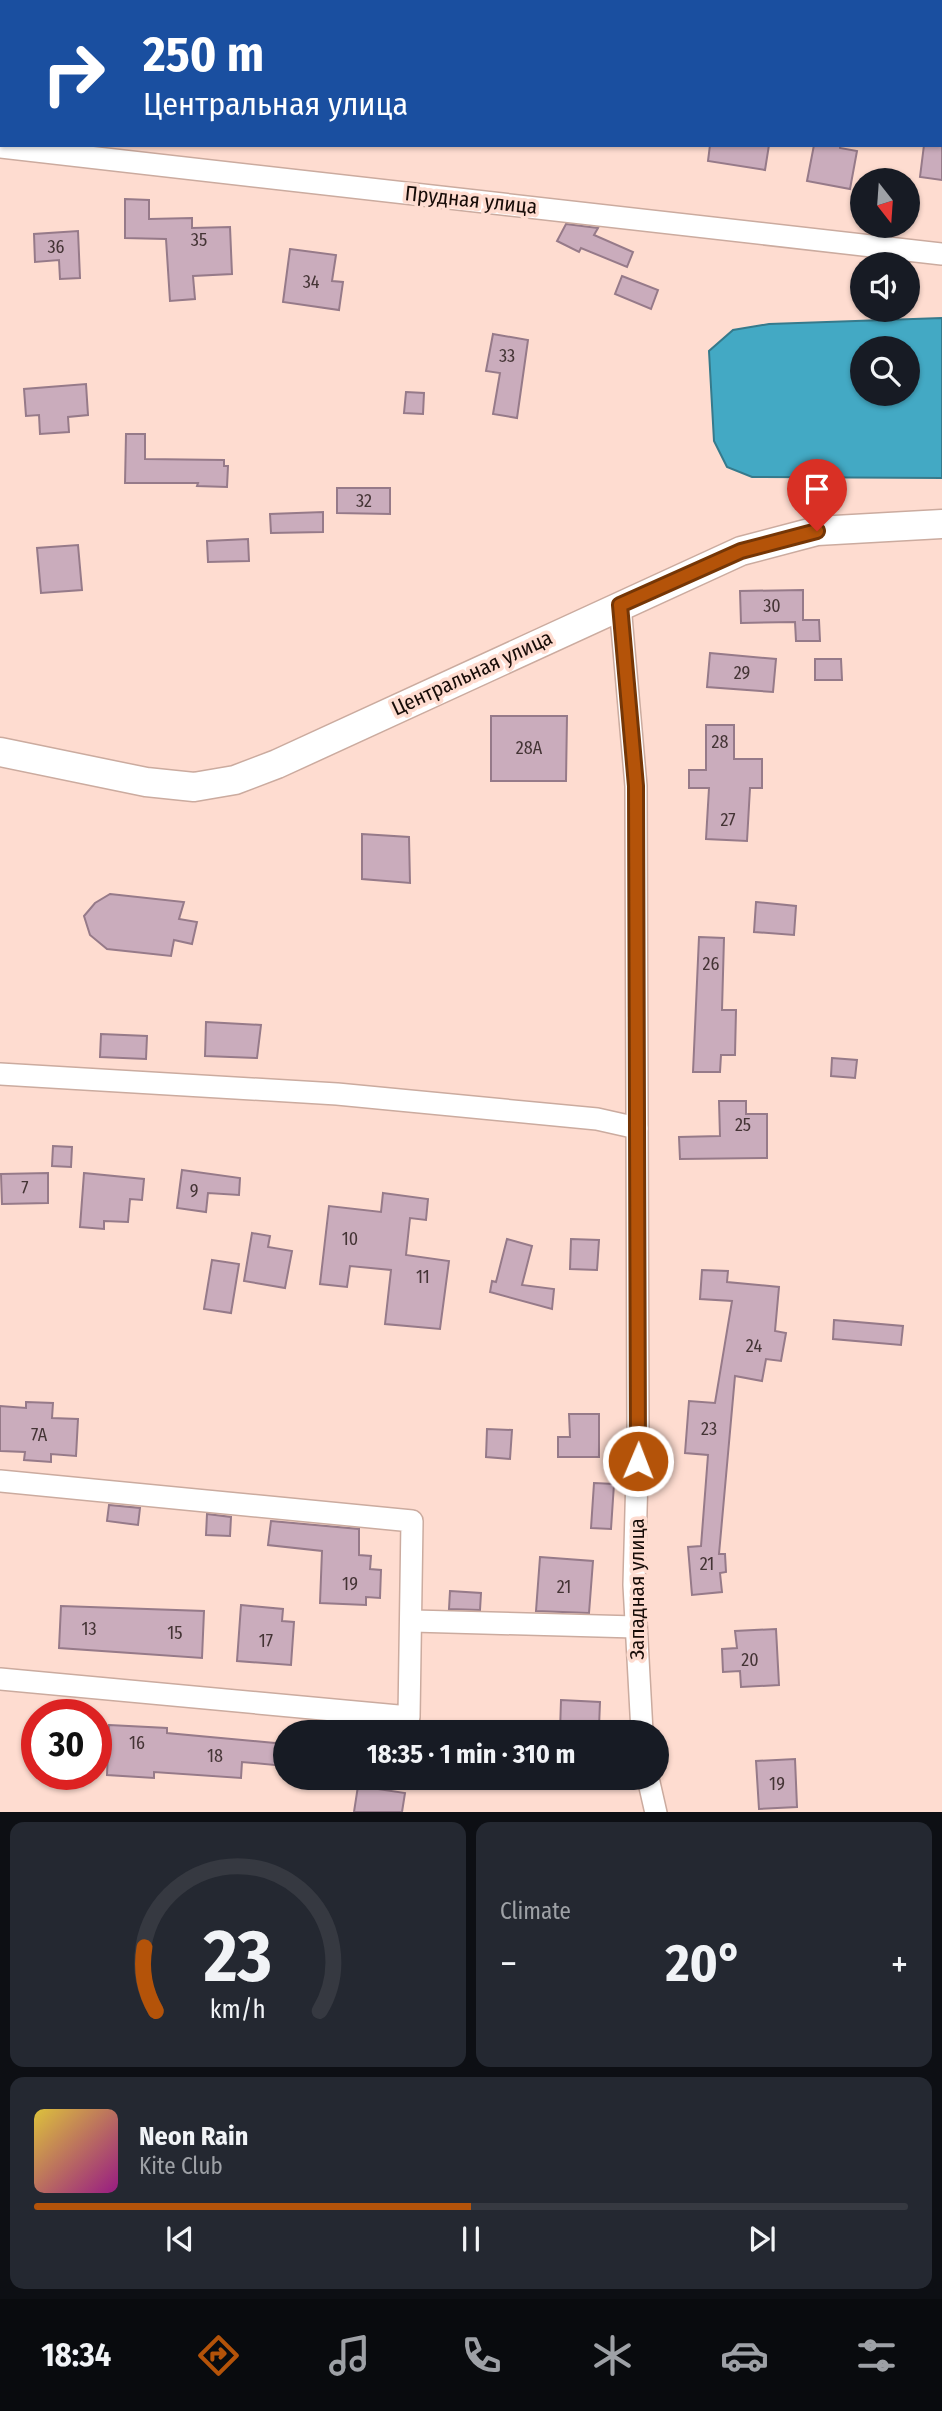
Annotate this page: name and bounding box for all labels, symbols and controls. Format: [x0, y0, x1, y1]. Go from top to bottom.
text: 250 m [143, 25, 264, 84]
icon: right [28, 28, 119, 119]
text: Центральная улица [143, 85, 408, 123]
north arrow [850, 168, 920, 238]
map controls [850, 168, 920, 406]
street label: Прудная улица [404, 180, 538, 220]
house number: 35 [191, 229, 207, 251]
house number: 36 [47, 236, 65, 258]
button: sound [850, 252, 920, 322]
house number: 34 [303, 271, 320, 293]
button: search [850, 336, 920, 406]
house number: 33 [499, 345, 515, 367]
pin [787, 459, 847, 531]
icon: arrive [798, 470, 836, 508]
house number: 32 [356, 490, 372, 512]
house number: 30 [763, 595, 781, 617]
street label: Центральная улица [388, 624, 556, 722]
house number: 29 [734, 662, 750, 684]
house number: 28 [712, 731, 728, 753]
house number: 28А [516, 737, 543, 759]
house number: 27 [720, 809, 736, 831]
house number: 26 [703, 953, 720, 975]
house number: 25 [735, 1114, 751, 1136]
house number: 7 [21, 1177, 29, 1199]
house number: 9 [190, 1180, 198, 1202]
house number: 10 [342, 1228, 358, 1250]
house number: 11 [416, 1266, 430, 1288]
house number: 24 [746, 1335, 762, 1357]
house number: 23 [701, 1418, 717, 1440]
house number: 7А [31, 1424, 48, 1446]
position arrow [601, 1424, 675, 1498]
street label: Западная улица [624, 1518, 650, 1660]
house number: 21 [700, 1553, 714, 1575]
house number: 19 [342, 1573, 358, 1595]
house number: 21 [557, 1576, 571, 1598]
house number: 13 [81, 1618, 97, 1640]
house number: 15 [167, 1622, 183, 1644]
house number: 17 [259, 1630, 273, 1652]
house number: 20 [741, 1649, 759, 1671]
speed limit sign: 30 [21, 1699, 112, 1790]
house number: 16 [129, 1732, 145, 1754]
text: 18:35 · 1 min · 310 m [367, 1739, 575, 1770]
house number: 18 [207, 1745, 223, 1767]
house number: 19 [769, 1773, 785, 1795]
text: Climate [500, 1897, 571, 1925]
text: 23 [203, 1913, 272, 2000]
text: 20° [666, 1932, 742, 1995]
text: − [500, 1941, 517, 1987]
text: + [891, 1941, 908, 1987]
text: km/h [210, 1994, 266, 2024]
text: Neon Rain [139, 2121, 248, 2152]
text: Kite Club [139, 2152, 223, 2180]
icon: previous [161, 2220, 199, 2258]
icon: pause [452, 2220, 490, 2258]
icon: next [743, 2220, 781, 2258]
icon: directions [194, 2331, 243, 2380]
icon: music [325, 2331, 374, 2380]
icon: phone [457, 2331, 506, 2380]
icon: climate [588, 2331, 637, 2380]
icon: car [720, 2331, 769, 2380]
icon: filters [852, 2331, 901, 2380]
text: 18:34 [41, 2336, 111, 2374]

